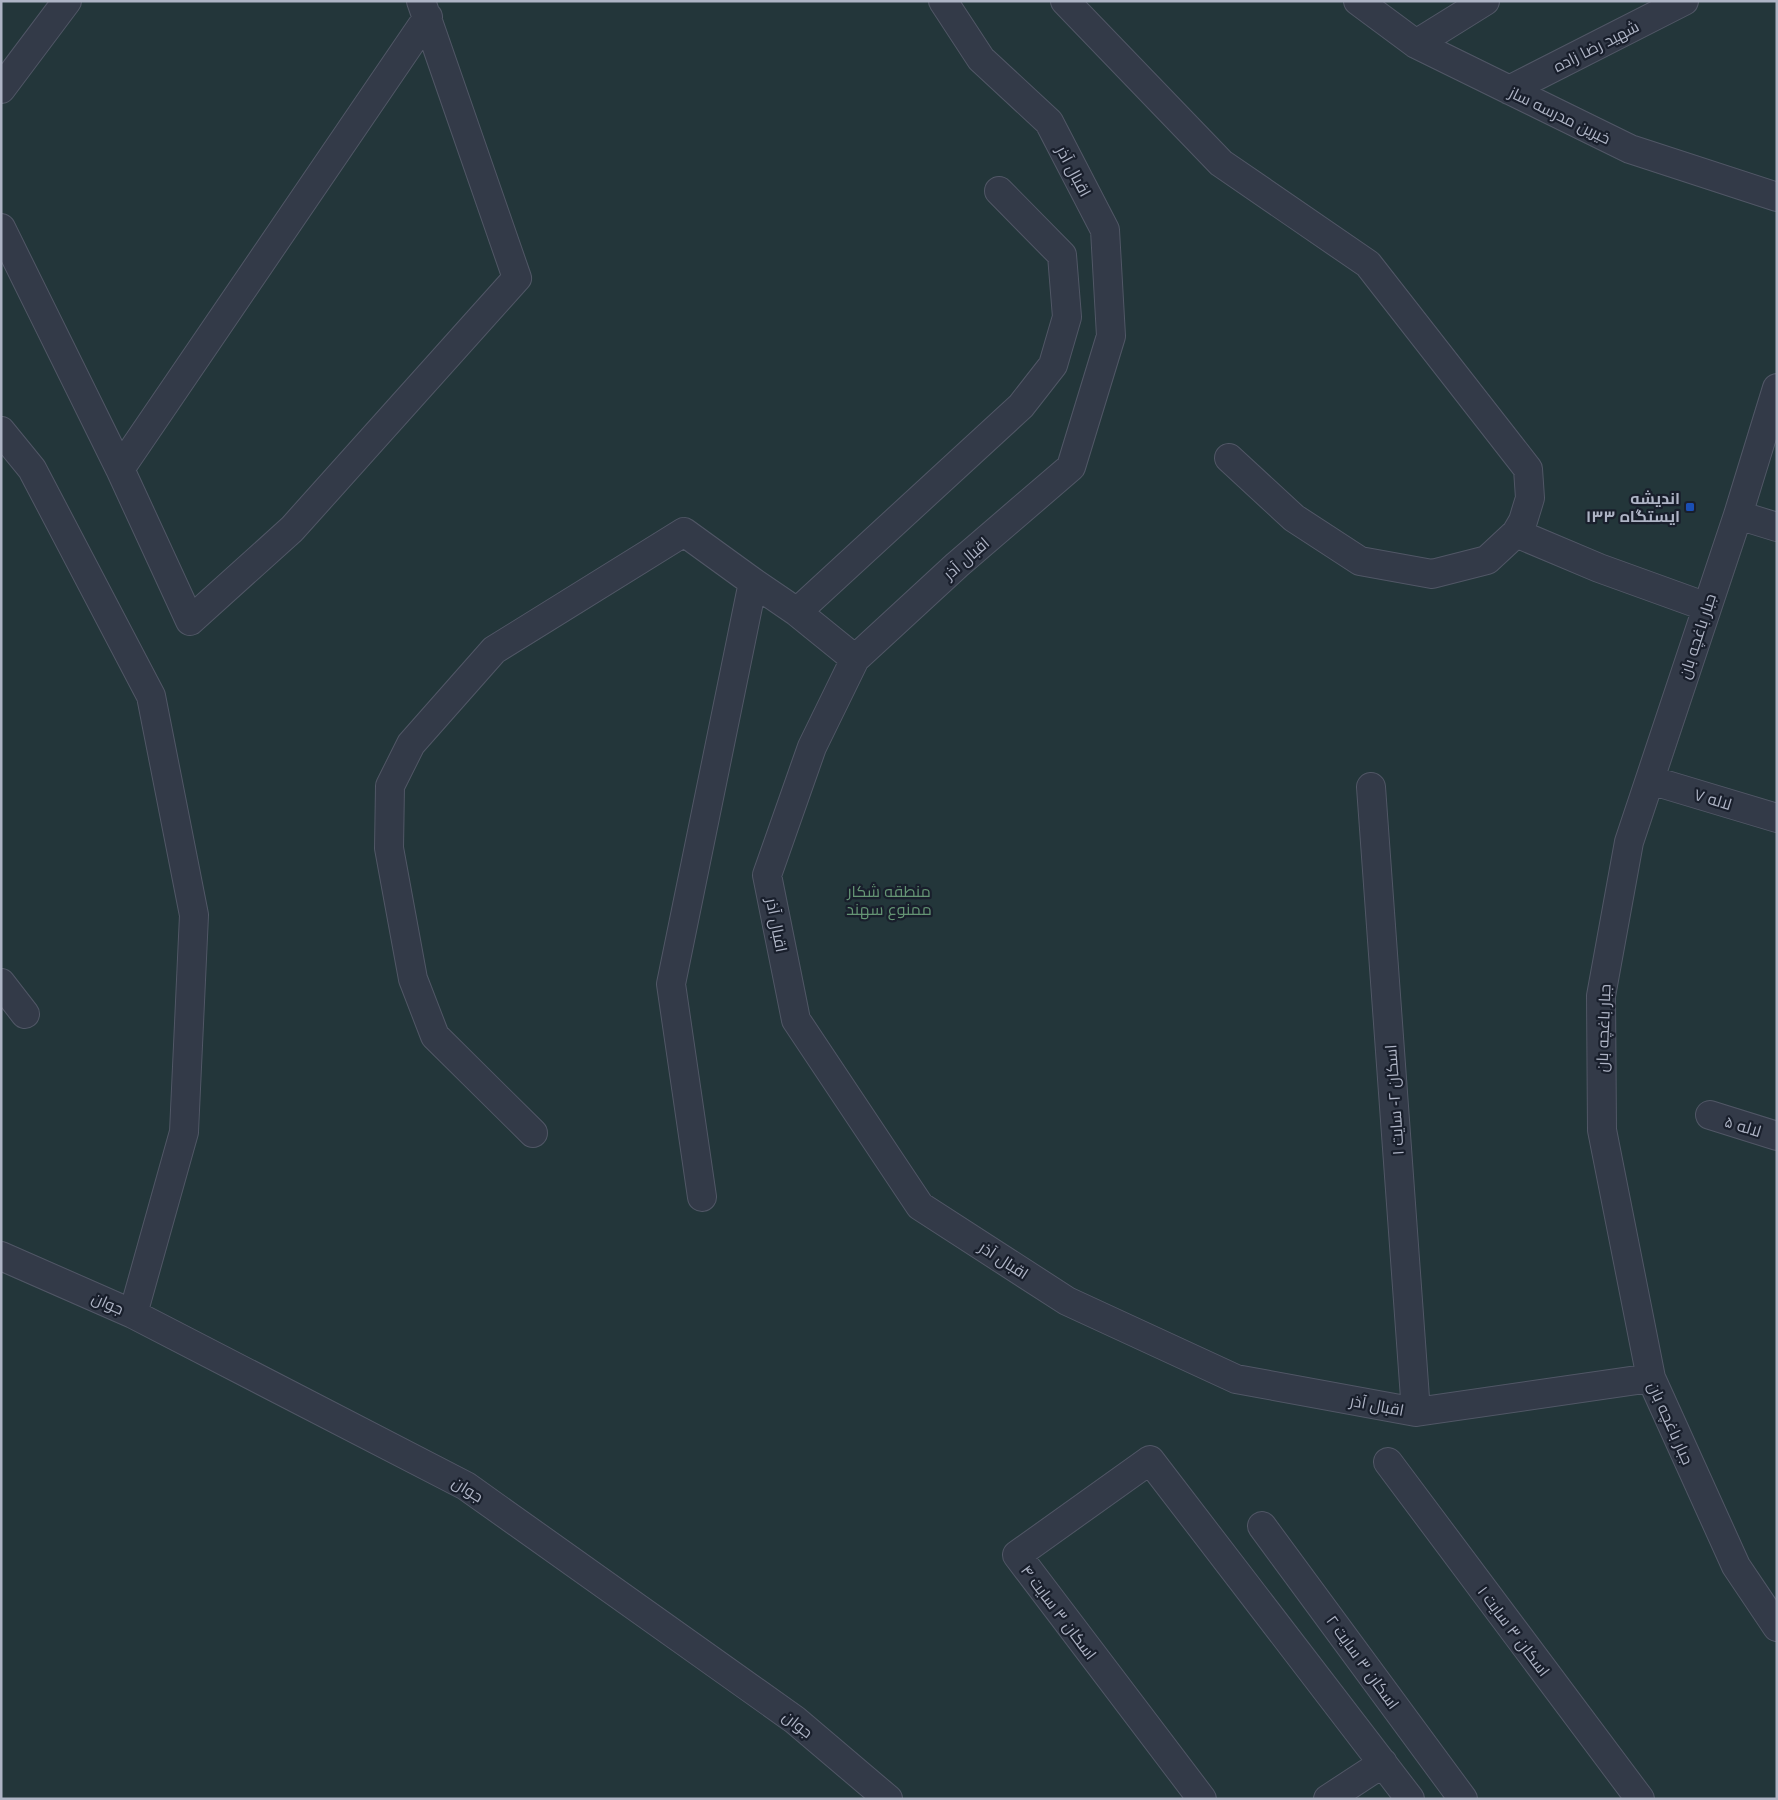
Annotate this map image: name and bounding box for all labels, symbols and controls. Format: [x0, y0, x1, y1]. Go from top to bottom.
street label: شهید رضا زاده [1551, 18, 1643, 77]
street label: خیرین مدرسه ساز [1505, 83, 1613, 149]
street label: اقبال آذر [1051, 142, 1094, 200]
place label: اندیشه ایستگاه ۱۳۳ [1586, 490, 1680, 525]
marker: اندیشه ایستگاه ۱۳۳ [1684, 501, 1696, 513]
street label: اقبال آذر [939, 534, 994, 585]
street label: جبار باغچه بان [1676, 591, 1722, 682]
street label: لاله ۷ [1692, 786, 1734, 813]
park label: منطقه شکار ممنوع سهند [846, 883, 932, 921]
street label: اقبال آذر [761, 896, 790, 954]
street label: جبار باغچه بان [1593, 984, 1617, 1073]
street label: اسکان ۲- سایت ۱ [1382, 1044, 1409, 1156]
street label: لاله ۵ [1723, 1113, 1763, 1140]
street label: اقبال آذر [974, 1238, 1031, 1284]
street label: جوان [88, 1289, 126, 1320]
street label: جبار باغچه بان [1642, 1379, 1696, 1468]
street label: اقبال آذر [1347, 1392, 1405, 1421]
street label: جوان [448, 1473, 486, 1507]
street label: اسکان ۳ سایت ۴ [1016, 1562, 1100, 1664]
street label: اسکان ۳ سایت ۱ [1473, 1583, 1553, 1681]
street label: اسکان ۳ سایت ۲ [1321, 1612, 1402, 1714]
street label: جوان [778, 1708, 816, 1743]

